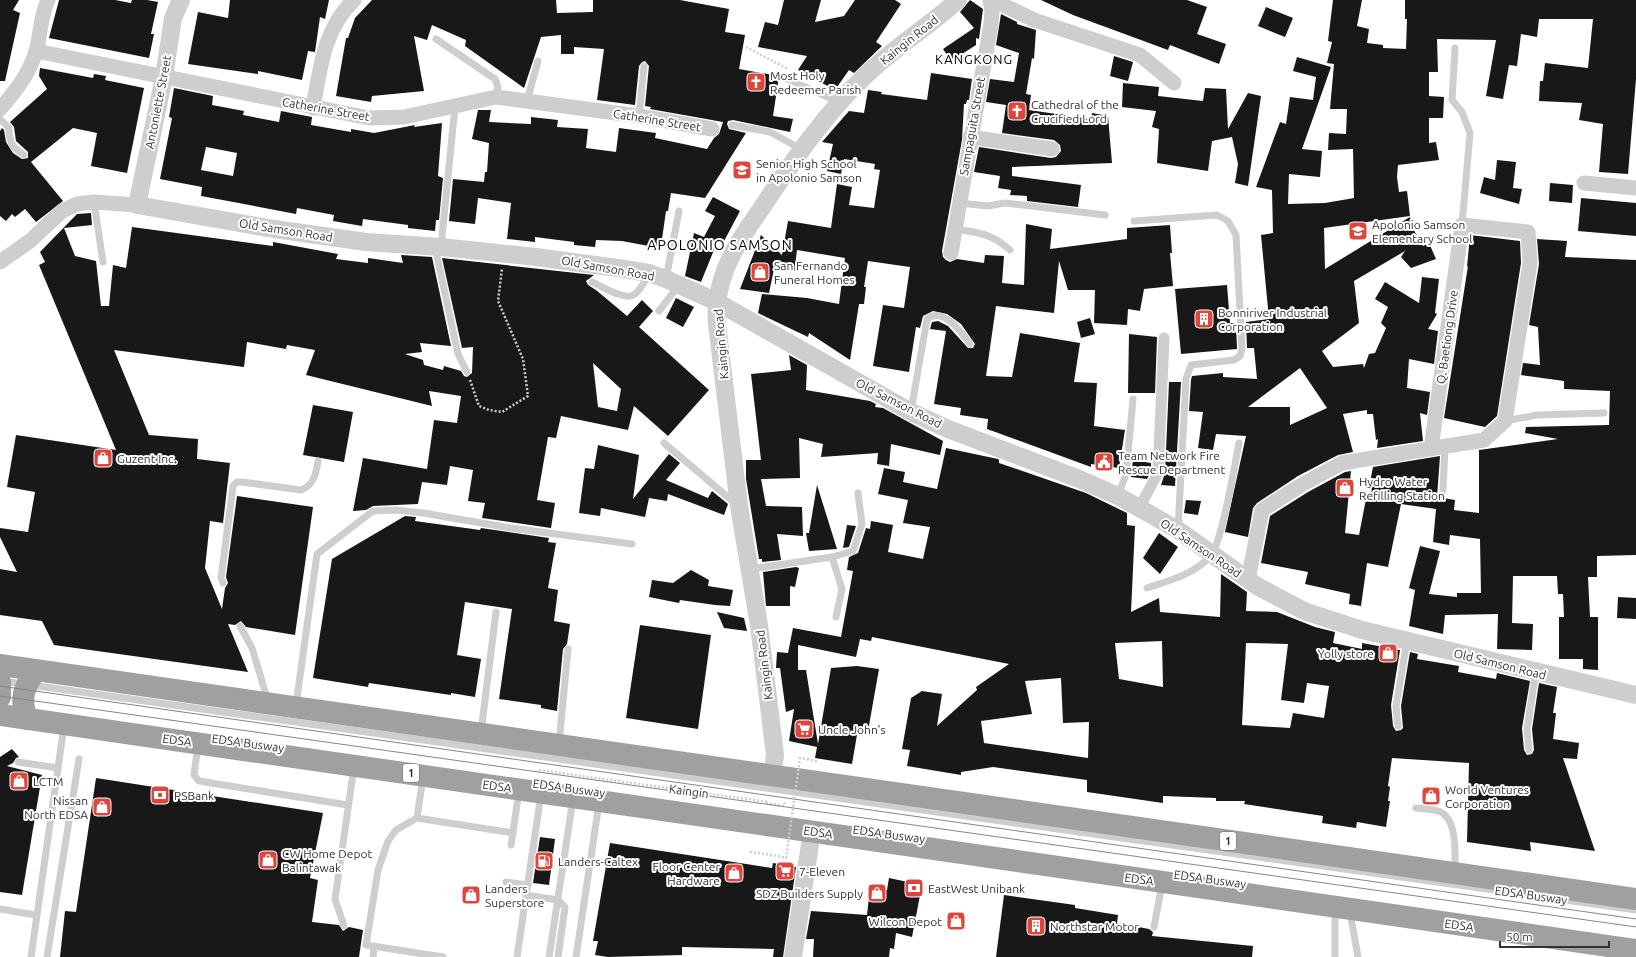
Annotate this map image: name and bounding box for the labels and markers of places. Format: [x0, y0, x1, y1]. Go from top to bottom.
place label: Most Holy Redeemer Parish [770, 69, 861, 96]
church icon: Most Holy Redeemer Parish [745, 71, 767, 93]
place label: Cathedral of the Crucified Lord [1031, 98, 1119, 125]
church icon: Cathedral of the Crucified Lord [1006, 100, 1028, 122]
place label: Senior High School in Apolonio Samson [756, 157, 862, 184]
school or university icon: Senior High School in Apolonio Samson [731, 159, 753, 181]
place label: Apolonio Samson Elementary School [1372, 218, 1472, 245]
school or university icon: Apolonio Samson Elementary School [1347, 220, 1369, 242]
place label: San Fernando Funeral Homes [774, 259, 855, 286]
shop icon: San Fernando Funeral Homes [749, 261, 771, 283]
place label: Bonniriver Industrial Corporation [1218, 306, 1327, 333]
building icon: Bonniriver Industrial Corporation [1193, 308, 1215, 330]
shop icon: Guzent Inc. [92, 447, 114, 469]
place label: Team Network Fire Rescue Department [1118, 449, 1225, 476]
public building icon: Team Network Fire Rescue Department [1093, 451, 1115, 473]
place label: Guzent Inc. [117, 452, 177, 465]
place label: Hydro Water Refilling Station [1359, 475, 1445, 502]
shop icon: Hydro Water Refilling Station [1334, 477, 1356, 499]
shop icon: Yolly store [1377, 642, 1399, 664]
place label: Yolly store [1318, 647, 1374, 660]
supermarket icon: Uncle John's [793, 718, 815, 740]
place label: Uncle John's [818, 723, 886, 736]
shop icon: LCTM [8, 770, 30, 792]
place label: LCTM [33, 775, 63, 788]
place label: World Ventures Corporation [1445, 783, 1529, 810]
bank icon: PSBank [149, 784, 171, 806]
shop icon: World Ventures Corporation [1420, 785, 1442, 807]
place label: PSBank [174, 789, 214, 802]
place label: Nissan North EDSA [24, 794, 88, 821]
shop icon: Nissan North EDSA [91, 796, 113, 818]
place label: CW Home Depot Balintawak [282, 847, 372, 874]
shop icon: CW Home Depot Balintawak [257, 849, 279, 871]
fuel station icon: Landers-Caltex [533, 850, 555, 872]
place label: Landers-Caltex [558, 855, 638, 868]
place label: Floor Center Hardware [653, 860, 720, 887]
supermarket icon: 7-Eleven [774, 860, 796, 882]
shop icon: Floor Center Hardware [723, 862, 745, 884]
place label: 7-Eleven [799, 865, 845, 878]
bank icon: EastWest Unibank [903, 877, 925, 899]
place label: Landers Superstore [485, 882, 544, 909]
shop icon: SDZ Builders Supply [866, 882, 888, 904]
place label: EastWest Unibank [928, 882, 1025, 895]
shop icon: Landers Superstore [460, 884, 482, 906]
place label: SDZ Builders Supply [756, 887, 863, 900]
shop icon: Wilcon Depot [945, 910, 967, 932]
place label: Wilcon Depot [869, 915, 942, 928]
building icon: Northstar Motor [1025, 915, 1047, 937]
place label: Northstar Motor [1050, 920, 1139, 933]

